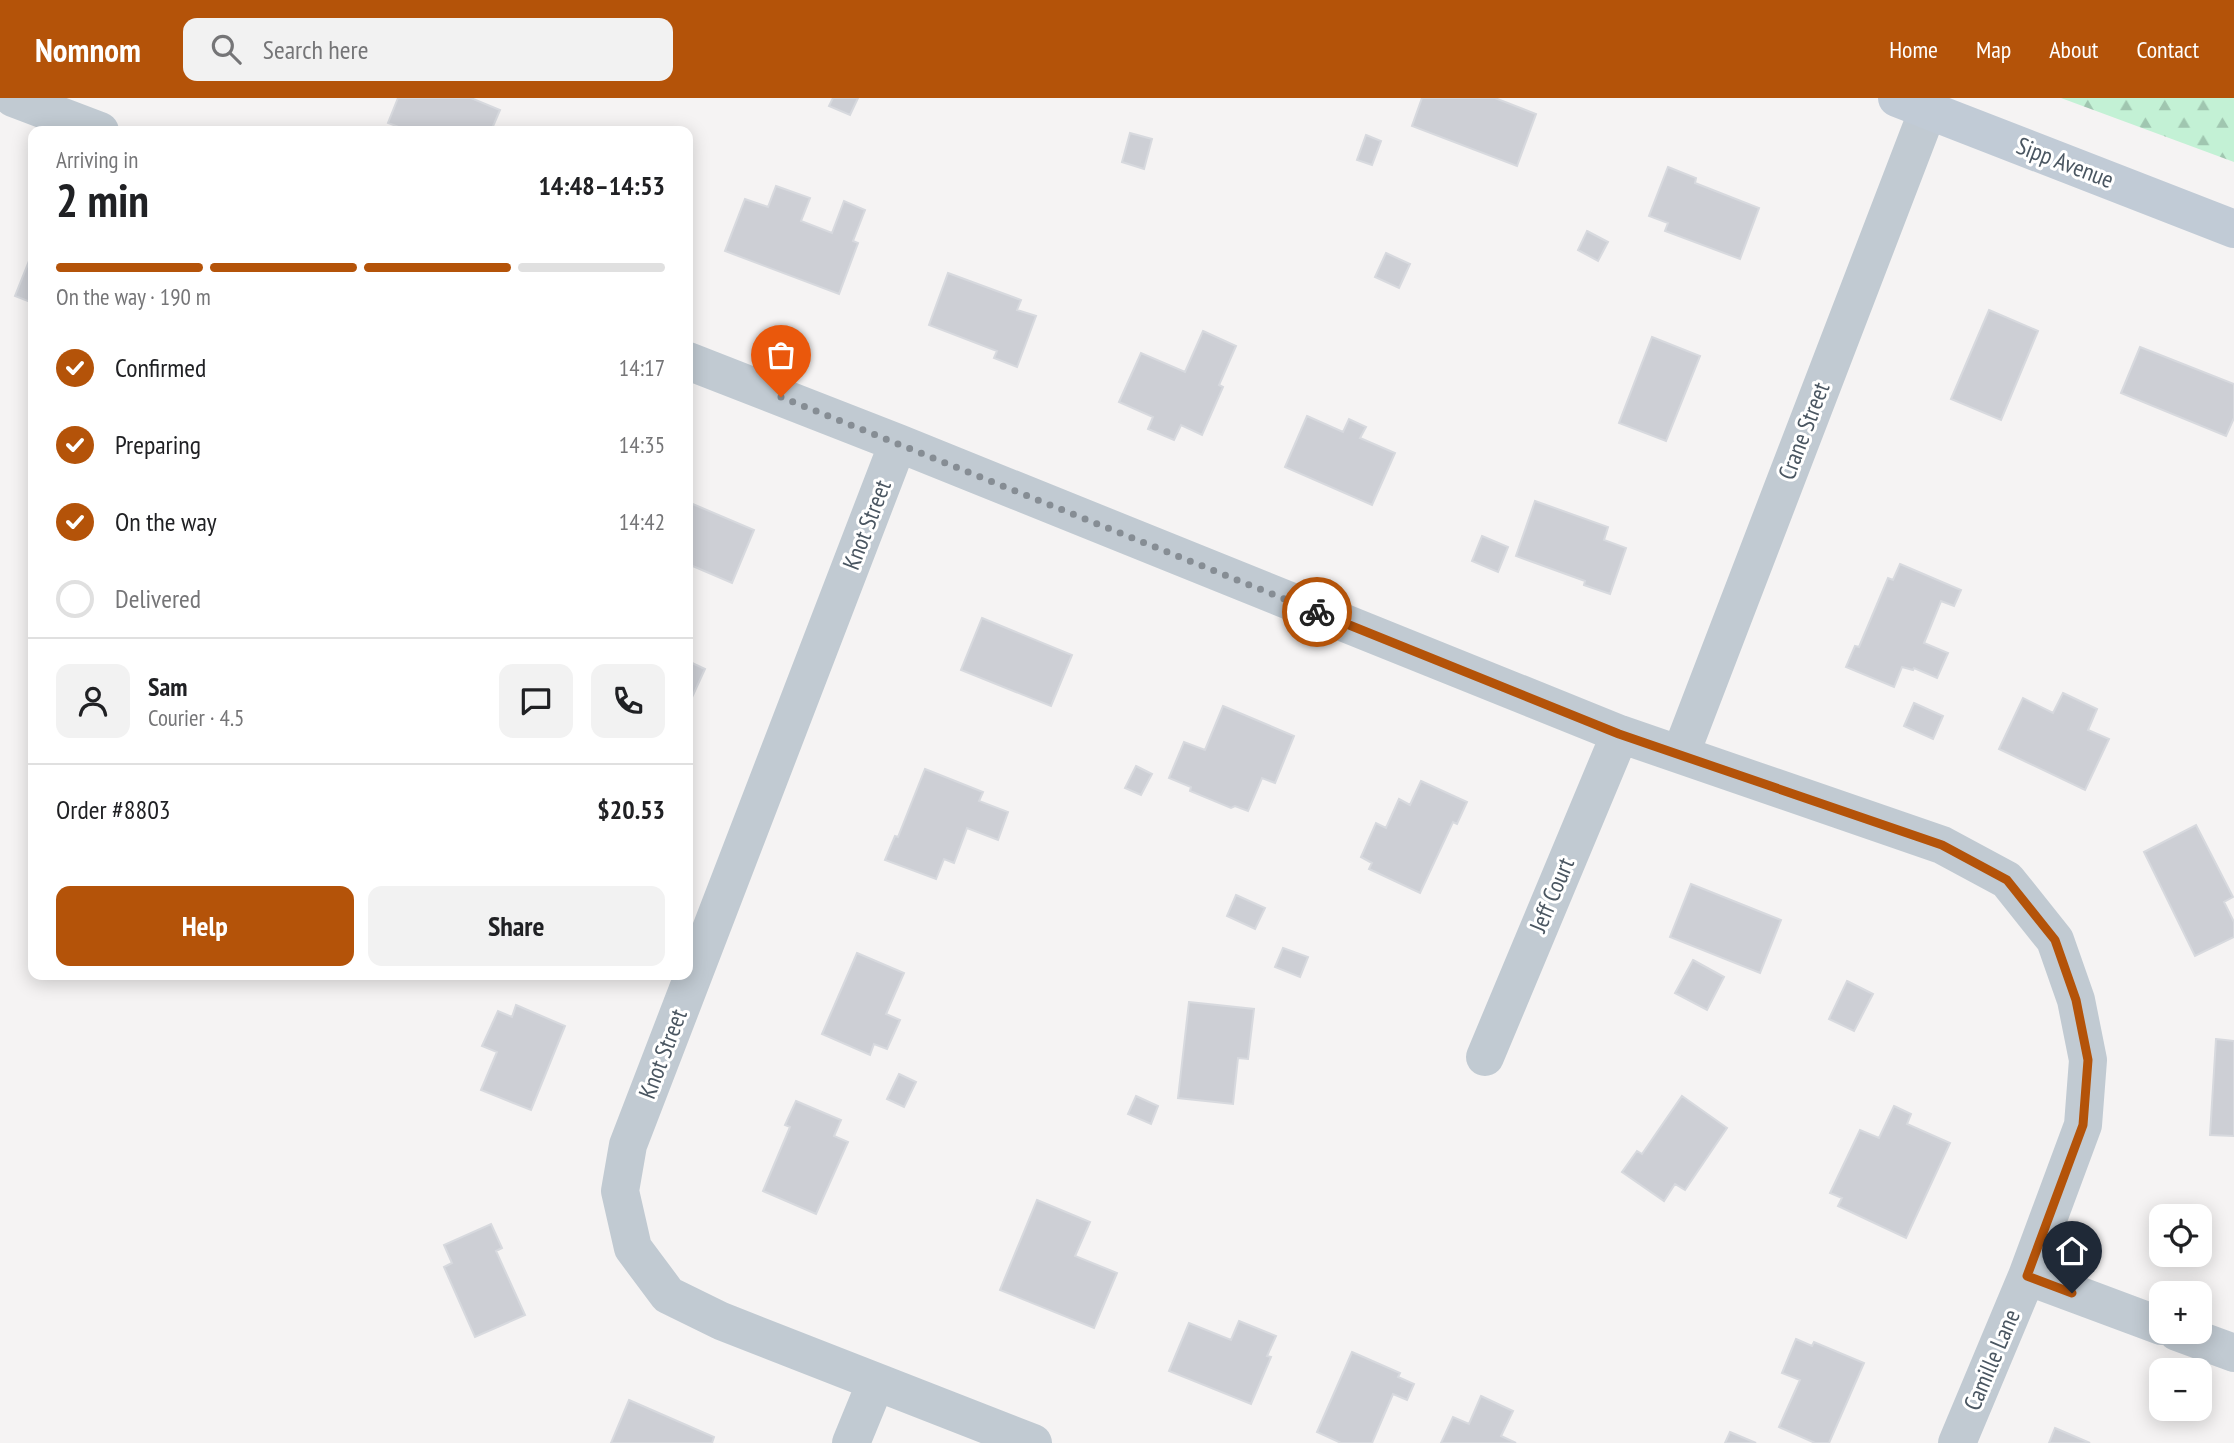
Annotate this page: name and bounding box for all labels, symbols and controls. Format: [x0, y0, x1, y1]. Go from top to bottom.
search box [183, 18, 673, 81]
text: Nomnom [35, 28, 141, 71]
icon: search [207, 30, 245, 68]
text: Search here [263, 33, 368, 66]
text: Home [1889, 34, 1938, 65]
text: Map [1976, 34, 2011, 65]
text: About [2049, 34, 2098, 65]
text: Contact [2136, 34, 2199, 65]
street label: Sipp Avenue [2012, 130, 2118, 195]
text: Arriving in [56, 145, 138, 174]
text: 14:48–14:53 [538, 169, 665, 202]
text: 2 min [56, 170, 149, 230]
text: On the way · 190 m [56, 282, 211, 311]
pin [751, 325, 811, 397]
icon: bag [762, 336, 800, 374]
icon: check [56, 349, 94, 387]
text: Confirmed [115, 351, 206, 384]
text: 14:17 [619, 353, 665, 382]
street label: Crane Street [1771, 377, 1836, 484]
icon: check [56, 426, 94, 464]
text: Preparing [115, 428, 201, 461]
text: 14:35 [619, 430, 665, 459]
street label: Knot Street [835, 475, 898, 574]
icon: check [56, 503, 94, 541]
text: On the way [115, 505, 217, 538]
text: 14:42 [619, 507, 665, 536]
courier [1282, 577, 1352, 647]
text: Delivered [115, 582, 201, 615]
icon: bike [1298, 593, 1336, 631]
button: person [56, 664, 130, 738]
button: chat [499, 664, 573, 738]
button: phone [591, 664, 665, 738]
text: Sam [148, 670, 187, 703]
text: Courier · 4.5 [148, 703, 244, 732]
text: Order #8803 [56, 793, 171, 826]
text: $20.53 [597, 793, 665, 826]
street label: Jeff Court [1522, 852, 1581, 938]
button: Help [56, 886, 354, 966]
button: Share [368, 886, 665, 966]
street label: Knot Street [631, 1004, 694, 1103]
map controls [2149, 1204, 2212, 1421]
button: locate [2149, 1204, 2212, 1267]
pin [2042, 1221, 2102, 1293]
icon: home [2053, 1232, 2091, 1270]
button: + [2149, 1281, 2212, 1344]
street label: Camille Lane [1956, 1305, 2027, 1415]
button: − [2149, 1358, 2212, 1421]

